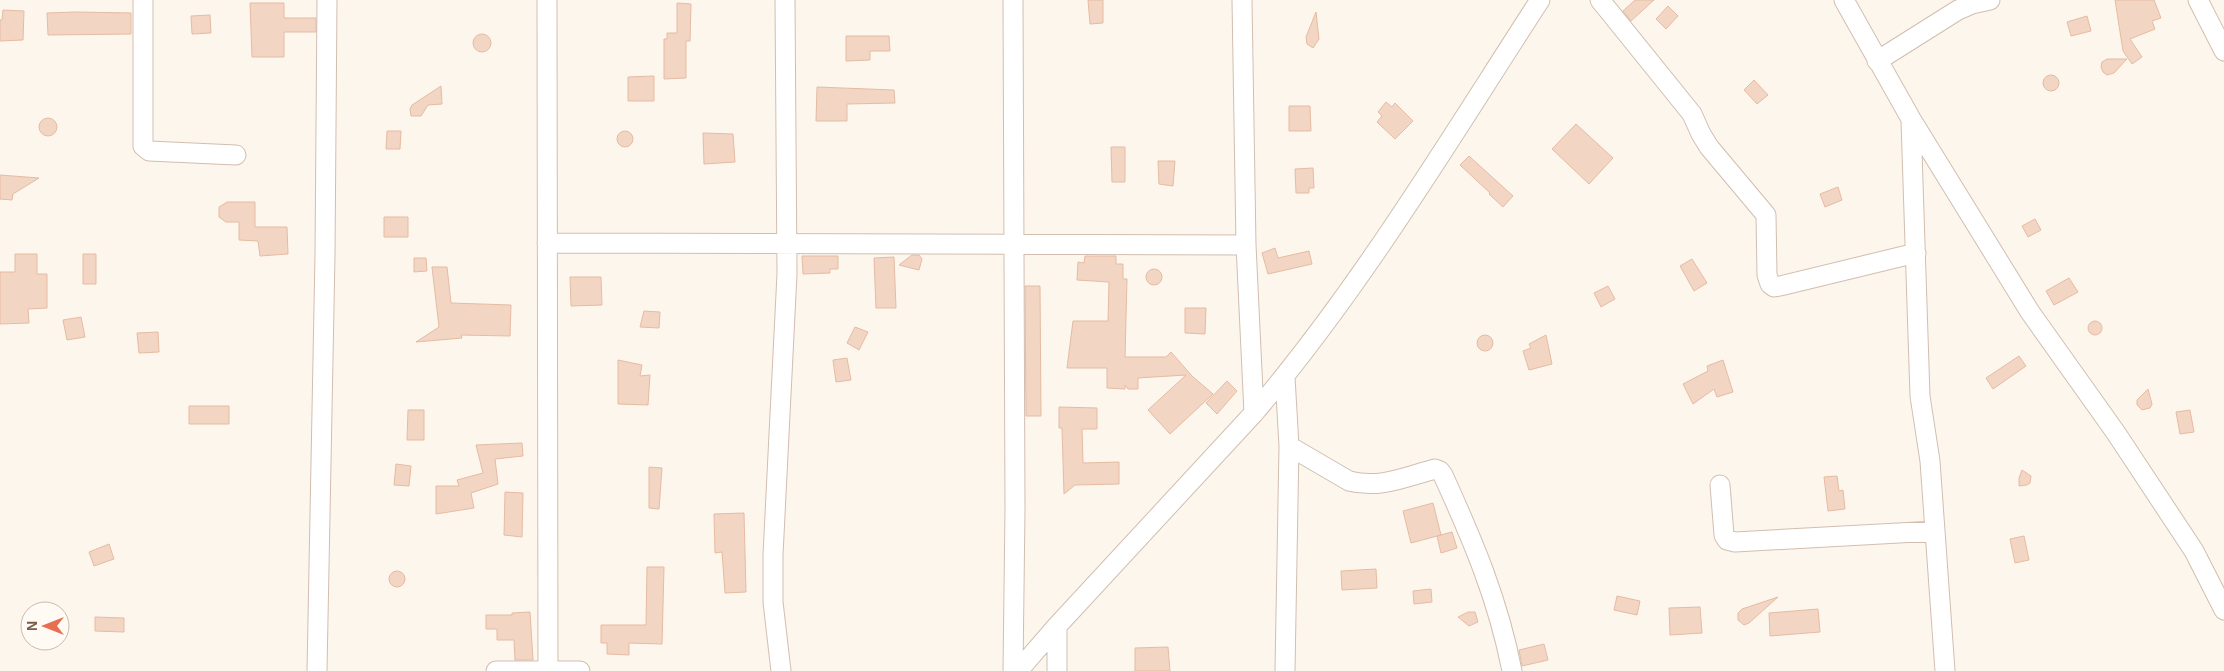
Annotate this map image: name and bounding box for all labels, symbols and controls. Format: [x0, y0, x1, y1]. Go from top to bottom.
north arrow [20, 601, 70, 651]
text: N [24, 621, 40, 631]

